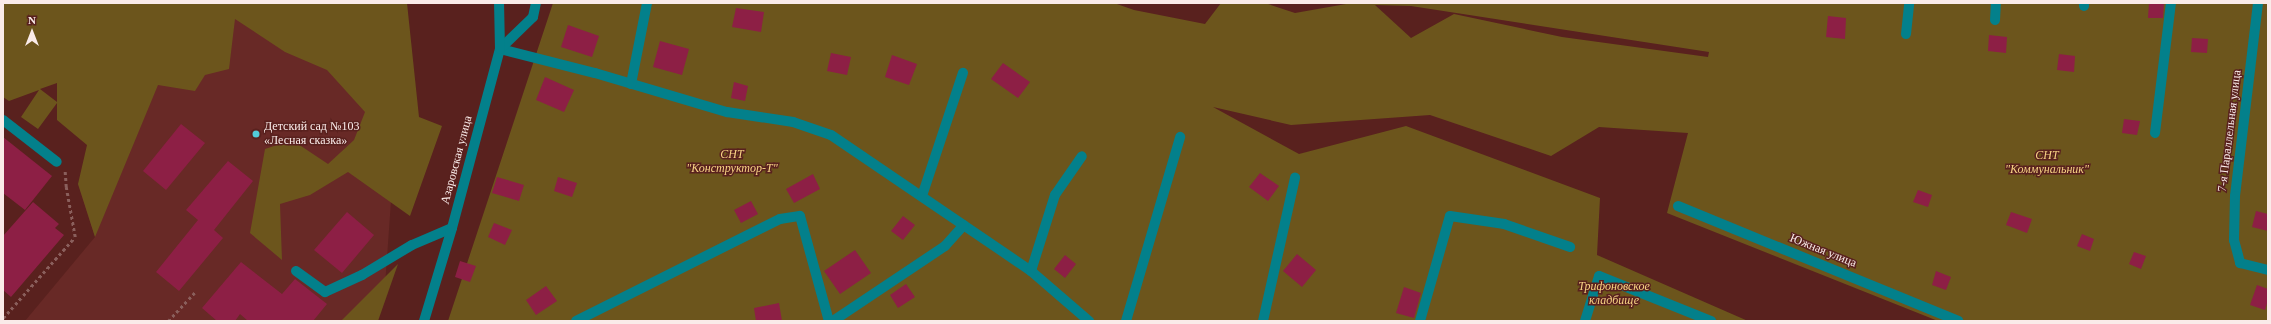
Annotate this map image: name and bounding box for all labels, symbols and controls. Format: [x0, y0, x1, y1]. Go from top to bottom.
north arrow [12, 12, 52, 52]
text: N [28, 14, 36, 26]
street label: 7-я Параллельная улица [2215, 69, 2245, 193]
street label: Азаровская улица [438, 114, 476, 206]
place label: Детский сад №103 «Лесная сказка» [264, 120, 359, 148]
marker: Детский сад №103 «Лесная сказка» [251, 129, 261, 139]
park label: СНТ "Конструктор-Т" [686, 148, 778, 176]
park label: СНТ "Коммунальник" [2005, 149, 2089, 177]
street label: Южная улица [1788, 231, 1858, 271]
park label: Трифоновское кладбище [1578, 280, 1650, 308]

